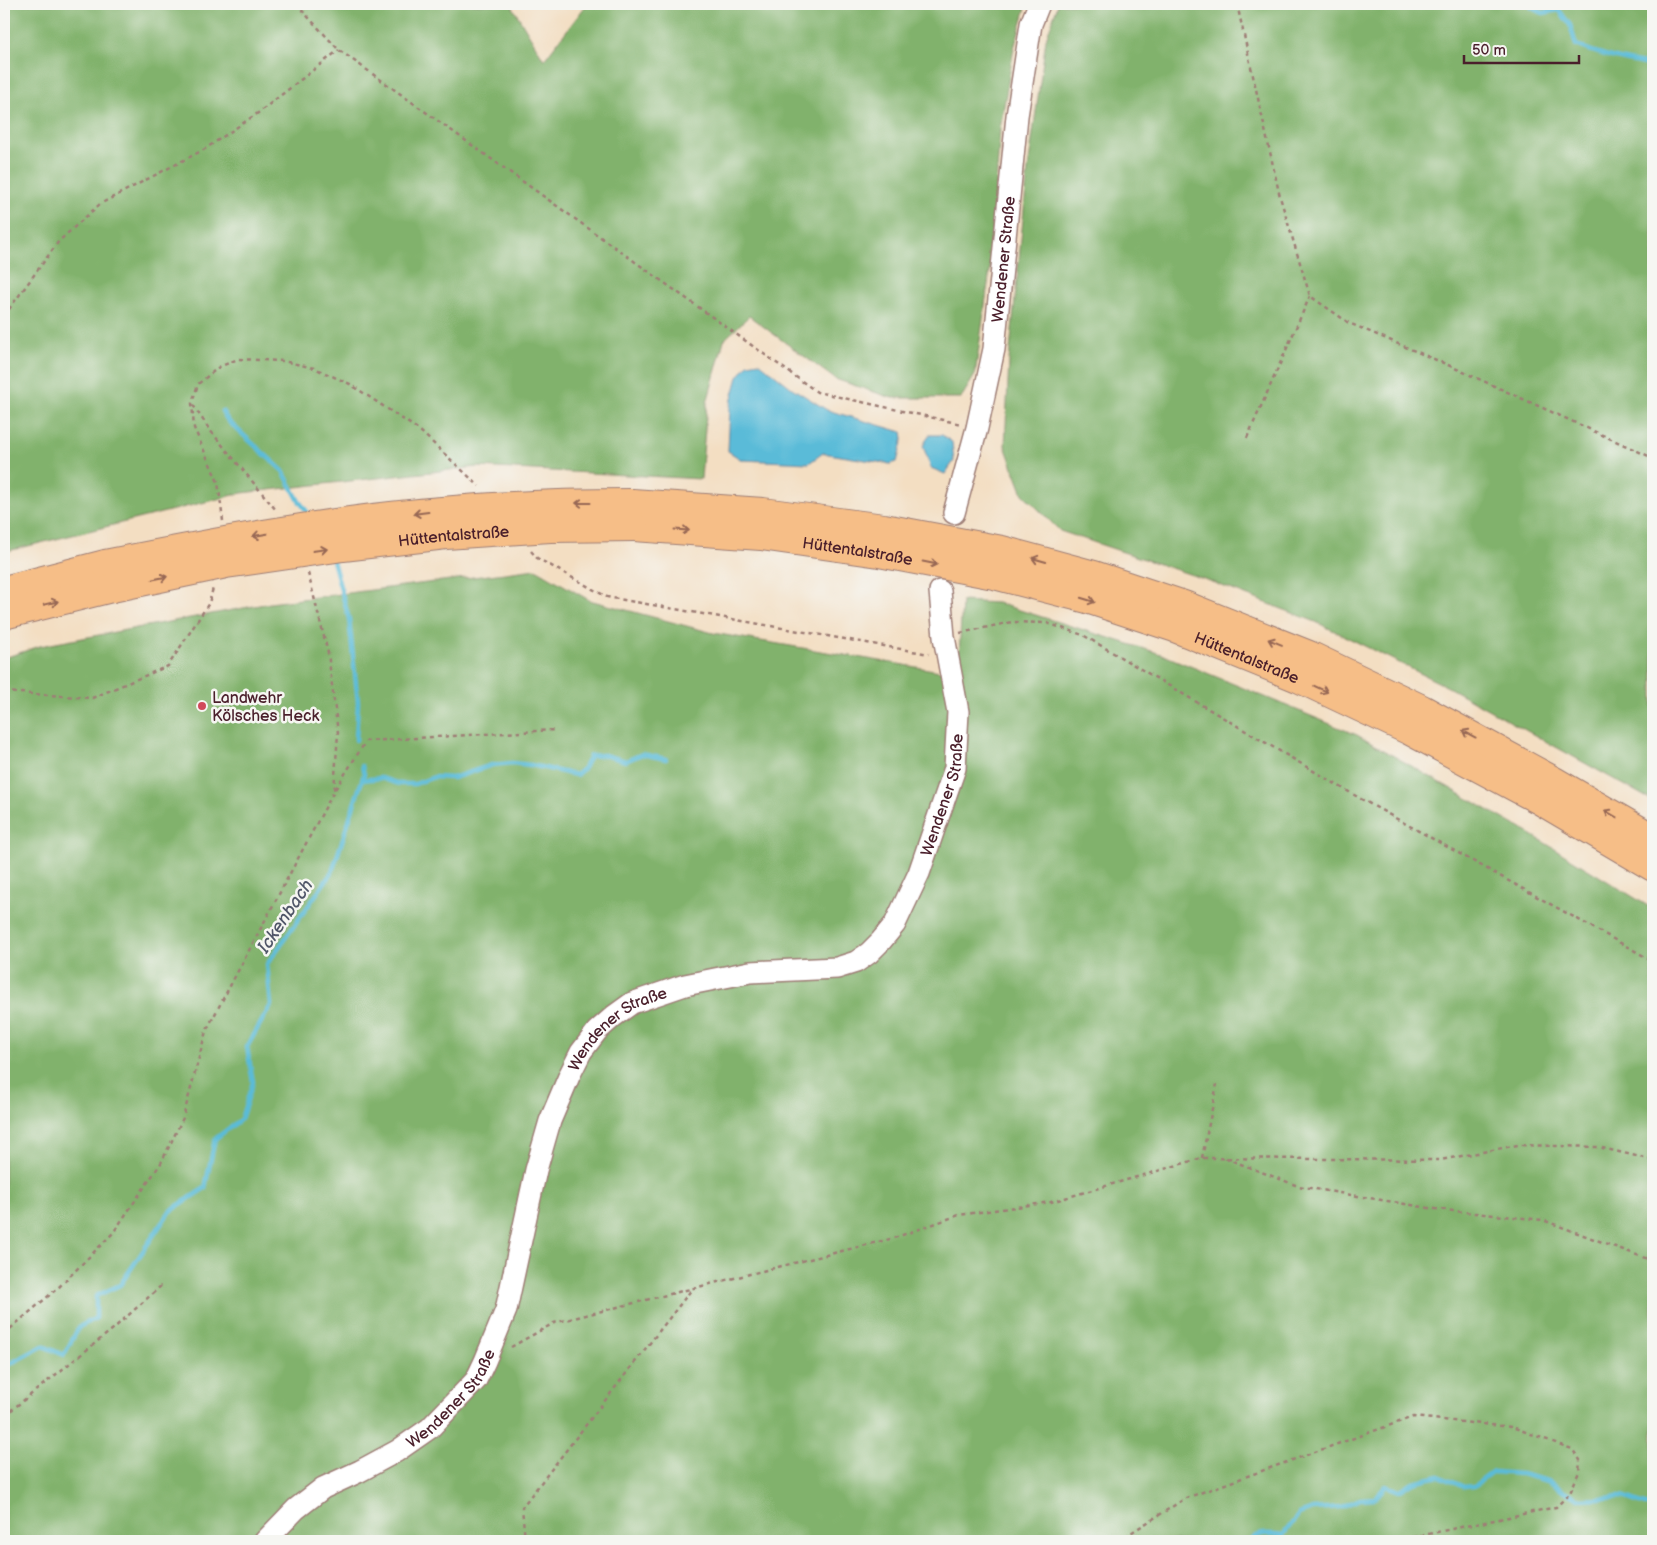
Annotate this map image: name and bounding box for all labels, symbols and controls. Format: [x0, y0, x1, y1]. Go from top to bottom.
scale bar [1464, 32, 1580, 64]
text: 50 m [1472, 41, 1506, 60]
street label: Wendener Straße [989, 195, 1020, 323]
one-way arrow [576, 498, 592, 508]
one-way arrow [414, 508, 430, 518]
street label: Hüttentalstraße [397, 523, 510, 552]
one-way arrow [674, 526, 690, 535]
one-way arrow [253, 530, 269, 540]
street label: Hüttentalstraße [801, 534, 915, 570]
one-way arrow [311, 545, 327, 555]
one-way arrow [1032, 555, 1048, 565]
one-way arrow [921, 558, 937, 568]
one-way arrow [151, 573, 167, 582]
one-way arrow [1080, 595, 1096, 605]
one-way arrow [43, 598, 59, 607]
street label: Hüttentalstraße [1191, 629, 1302, 689]
one-way arrow [1268, 636, 1283, 645]
one-way arrow [1313, 685, 1328, 694]
place label: Landwehr Kölsches Heck [212, 689, 319, 726]
marker: Landwehr Kölsches Heck [196, 700, 208, 712]
one-way arrow [1462, 729, 1477, 739]
street label: Wendener Straße [917, 733, 968, 859]
one-way arrow [1605, 808, 1619, 818]
water label: Ickenbach [253, 875, 318, 958]
street label: Wendener Straße [565, 984, 670, 1074]
street label: Wendener Straße [403, 1346, 500, 1453]

